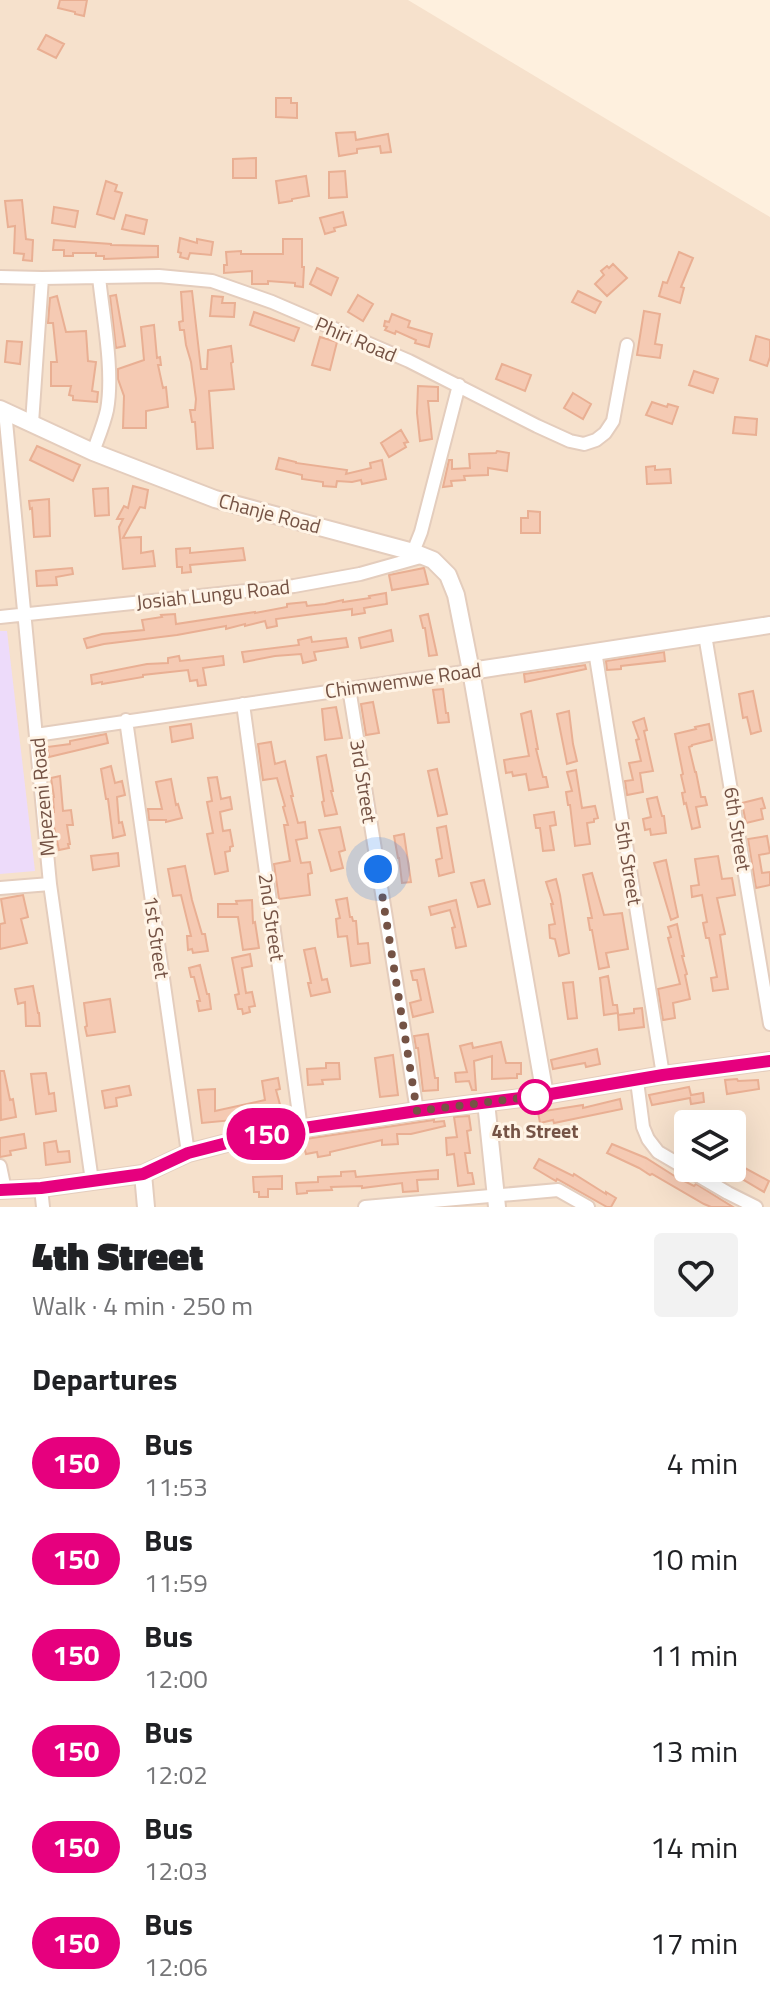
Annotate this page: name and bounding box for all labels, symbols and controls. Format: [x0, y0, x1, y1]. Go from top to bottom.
street label: Phiri Road [310, 308, 402, 370]
street label: Chanje Road [215, 484, 325, 542]
street label: Josiah Lungu Road [135, 571, 291, 617]
street label: Chimwemwe Road [323, 654, 483, 706]
street label: Mpezeni Road [21, 736, 63, 858]
street label: 3rd Street [342, 737, 386, 825]
street label: 6th Street [716, 785, 760, 873]
street label: 5th Street [607, 819, 651, 907]
your location [358, 849, 398, 889]
street label: 2nd Street [250, 871, 294, 963]
street label: 1st Street [136, 894, 178, 980]
marker: 4th Street [518, 1080, 552, 1114]
line badge: 150 [220, 1108, 312, 1160]
map controls [674, 1110, 746, 1182]
button: layers [674, 1110, 746, 1182]
text: 150 [242, 1112, 290, 1155]
place label: 4th Street [491, 1115, 579, 1146]
text: 4th Street [32, 1227, 203, 1285]
button: heart [654, 1233, 738, 1317]
text: Walk · 4 min · 250 m [32, 1286, 253, 1325]
text: Departures [32, 1356, 177, 1402]
text: Bus [144, 1421, 193, 1467]
text: 4 min [667, 1440, 738, 1486]
text: 150 [52, 1441, 100, 1484]
text: 11:53 [144, 1467, 208, 1506]
text: Bus [144, 1517, 193, 1563]
text: 10 min [650, 1536, 738, 1582]
text: 150 [52, 1537, 100, 1580]
text: 11:59 [144, 1563, 208, 1602]
text: Bus [144, 1613, 193, 1659]
text: 11 min [650, 1632, 738, 1678]
text: 150 [52, 1633, 100, 1676]
text: 12:00 [144, 1659, 208, 1698]
text: Bus [144, 1709, 193, 1755]
text: 13 min [650, 1728, 738, 1774]
text: 150 [52, 1729, 100, 1772]
text: 12:02 [144, 1755, 208, 1794]
text: Bus [144, 1805, 193, 1851]
text: 14 min [650, 1824, 738, 1870]
text: 150 [52, 1825, 100, 1868]
text: 12:03 [144, 1851, 208, 1890]
text: Bus [144, 1901, 193, 1947]
text: 17 min [650, 1920, 738, 1966]
text: 150 [52, 1921, 100, 1964]
text: 12:06 [144, 1947, 208, 1986]

